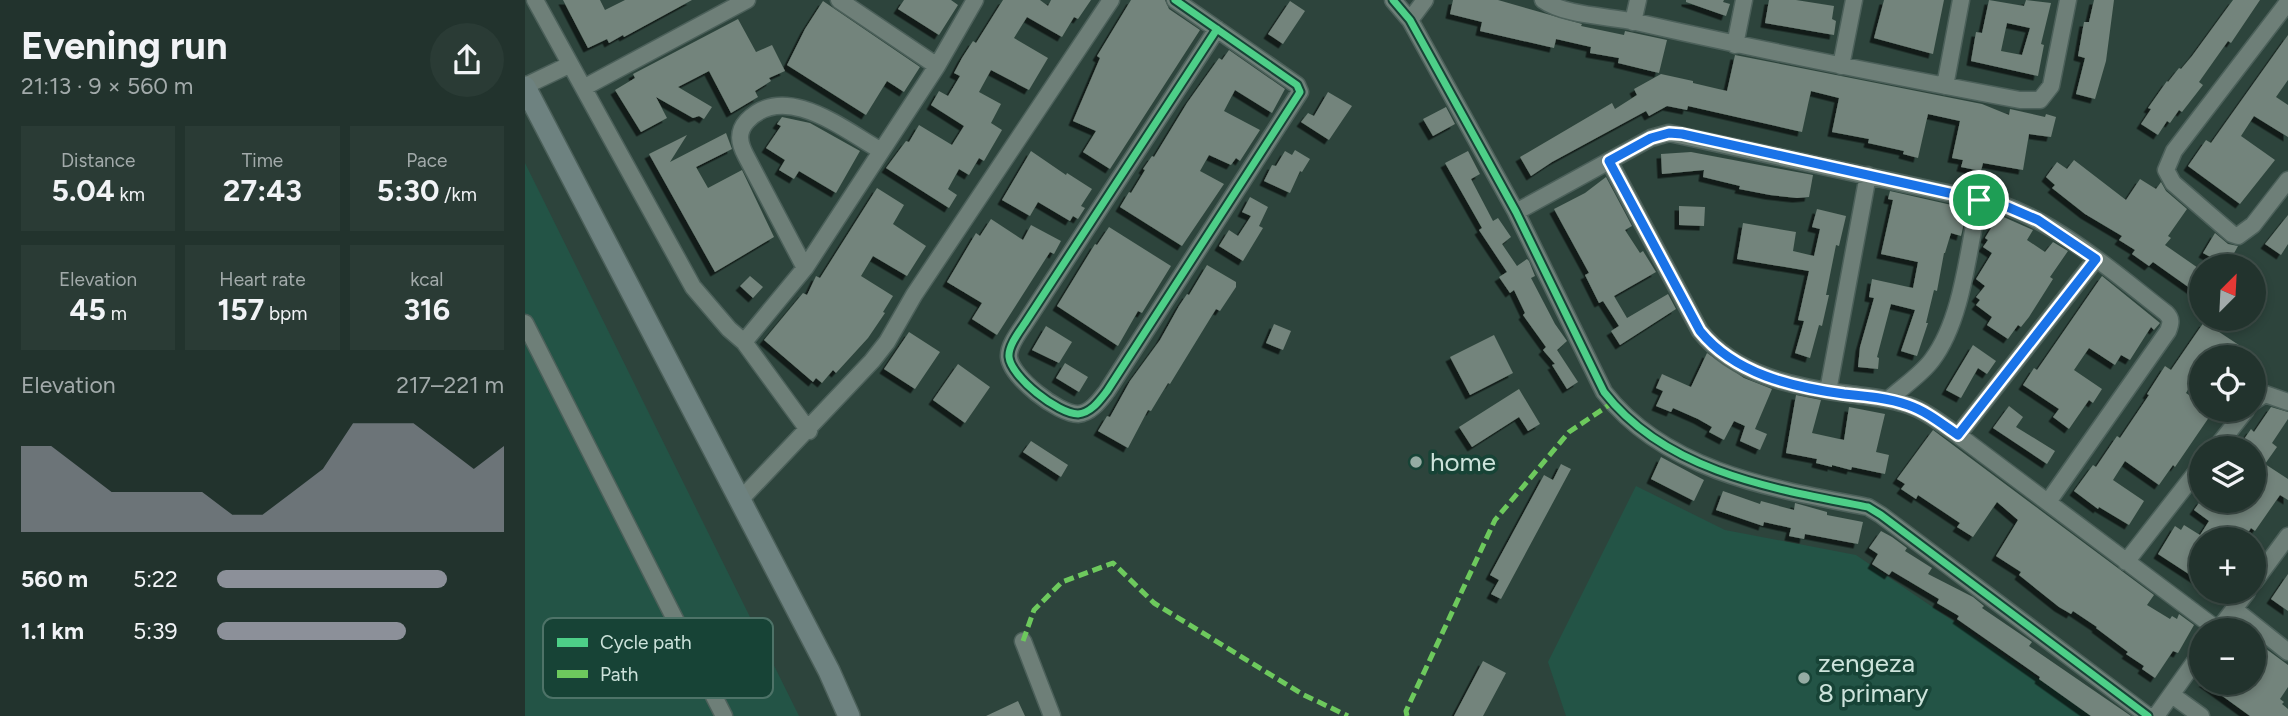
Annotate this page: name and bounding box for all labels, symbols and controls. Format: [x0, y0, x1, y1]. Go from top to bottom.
text: Evening run [21, 23, 228, 69]
button: share [430, 23, 504, 97]
text: 21:13 · 9 × 560 m [21, 72, 193, 100]
text: Distance [61, 149, 135, 172]
text: Time [242, 149, 283, 172]
text: Pace [406, 149, 447, 172]
pin [1949, 170, 2009, 230]
text: 5.04 [51, 172, 115, 209]
text: 27:43 [223, 172, 302, 209]
text: 5:30 [377, 172, 439, 209]
icon: arrive [1960, 181, 1998, 219]
text: km [115, 183, 145, 206]
text: /km [439, 183, 477, 206]
north arrow [2189, 254, 2266, 331]
map controls [2189, 254, 2266, 695]
text: Elevation [59, 268, 137, 291]
text: Heart rate [219, 268, 306, 291]
text: kcal [410, 268, 443, 291]
text: 45 [70, 291, 106, 328]
text: 157 [217, 291, 264, 328]
text: 316 [403, 291, 450, 328]
text: m [106, 302, 127, 325]
text: bpm [264, 302, 308, 325]
button: locate [2189, 345, 2266, 422]
text: Elevation [21, 371, 116, 399]
text: 217–221 m [396, 371, 504, 399]
button: layers [2189, 436, 2266, 513]
place label: home [1430, 446, 1496, 478]
marker: home [1408, 454, 1424, 470]
button: + [2189, 527, 2266, 604]
text: 560 m [21, 565, 88, 593]
text: 5:22 [133, 565, 178, 593]
text: 1.1 km [21, 617, 84, 645]
text: 5:39 [133, 617, 178, 645]
legend [543, 618, 773, 698]
button: − [2189, 618, 2266, 695]
text: Cycle path [600, 631, 692, 654]
place label: zengeza 8 primary [1818, 647, 1929, 709]
text: Path [600, 663, 638, 686]
marker: zengeza 8 primary [1796, 670, 1812, 686]

